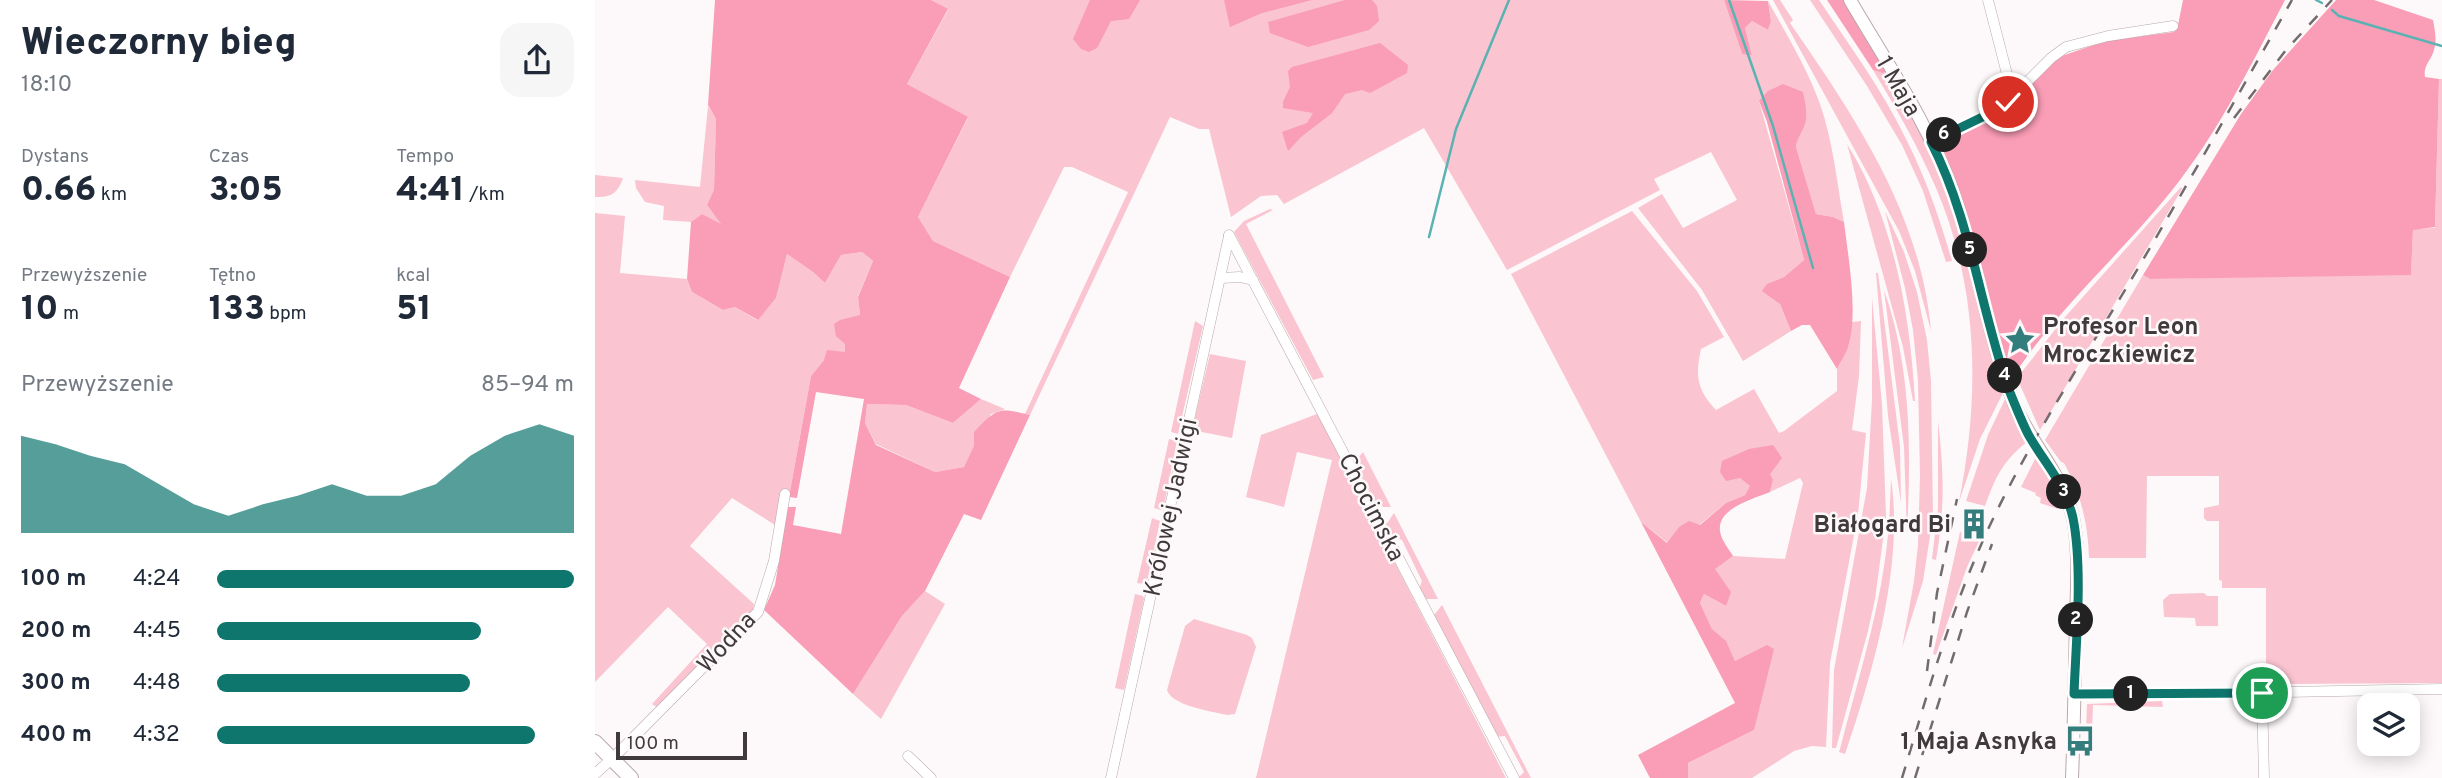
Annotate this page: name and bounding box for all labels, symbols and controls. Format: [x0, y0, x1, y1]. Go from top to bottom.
text: Wieczorny bieg [21, 20, 297, 69]
button: share [500, 23, 574, 97]
street label: 1 Maja [1868, 51, 1927, 123]
text: 18:10 [21, 71, 72, 100]
pin [1978, 72, 2038, 132]
icon: check [1989, 83, 2027, 121]
pin: 6 [1927, 118, 1961, 152]
text: 6 [1938, 122, 1949, 146]
text: Dystans [21, 145, 89, 169]
text: Czas [209, 145, 249, 169]
text: Tempo [396, 145, 454, 169]
text: 0.66 [21, 169, 96, 213]
text: 3:05 [209, 169, 283, 213]
text: 4:41 [396, 169, 465, 213]
text: km [96, 183, 127, 207]
text: /km [465, 183, 505, 207]
pin: 5 [1953, 232, 1987, 268]
text: 5 [1964, 237, 1975, 261]
text: Przewyższenie [21, 264, 147, 288]
text: Tętno [209, 264, 256, 288]
text: kcal [396, 264, 430, 288]
text: 10 [21, 288, 59, 332]
text: 133 [209, 288, 265, 332]
text: 51 [396, 288, 432, 332]
text: m [59, 302, 79, 326]
text: bpm [265, 302, 307, 326]
place label: Profesor Leon Mroczkiewicz [2043, 313, 2198, 371]
place icon: Profesor Leon Mroczkiewicz [2003, 323, 2037, 357]
pin: 4 [1987, 358, 2023, 394]
text: 4 [1998, 363, 2011, 387]
text: Przewyższenie [21, 371, 174, 400]
text: 85–94 m [481, 371, 574, 400]
street label: Królowej Jadwigi [1138, 416, 1205, 599]
street label: Chocimska [1330, 449, 1410, 567]
pin: 3 [2047, 475, 2081, 510]
text: 3 [2058, 479, 2069, 503]
building icon: Białogard Bi [1957, 507, 1991, 541]
place label: Białogard Bi [1814, 511, 1951, 541]
text: 100 m [21, 565, 86, 594]
text: 4:24 [133, 565, 181, 594]
pin: 2 [2059, 602, 2093, 638]
street label: Wodna [692, 606, 763, 680]
text: 2 [2070, 607, 2081, 631]
text: 200 m [21, 617, 91, 646]
text: 4:45 [133, 617, 181, 646]
pin [2232, 663, 2292, 723]
text: 300 m [21, 669, 91, 698]
text: 4:48 [133, 669, 181, 698]
icon: arrive [2243, 674, 2281, 712]
pin: 1 [2113, 676, 2149, 712]
text: 1 [2127, 681, 2134, 705]
map controls [2357, 693, 2420, 756]
button: layers [2357, 693, 2420, 756]
text: 400 m [21, 721, 92, 750]
text: 4:32 [133, 721, 180, 750]
bus stop icon: 1 Maja Asnyka [2063, 724, 2097, 758]
place label: 1 Maja Asnyka [1900, 728, 2057, 758]
scale bar [616, 729, 747, 761]
text: 100 m [627, 732, 679, 756]

